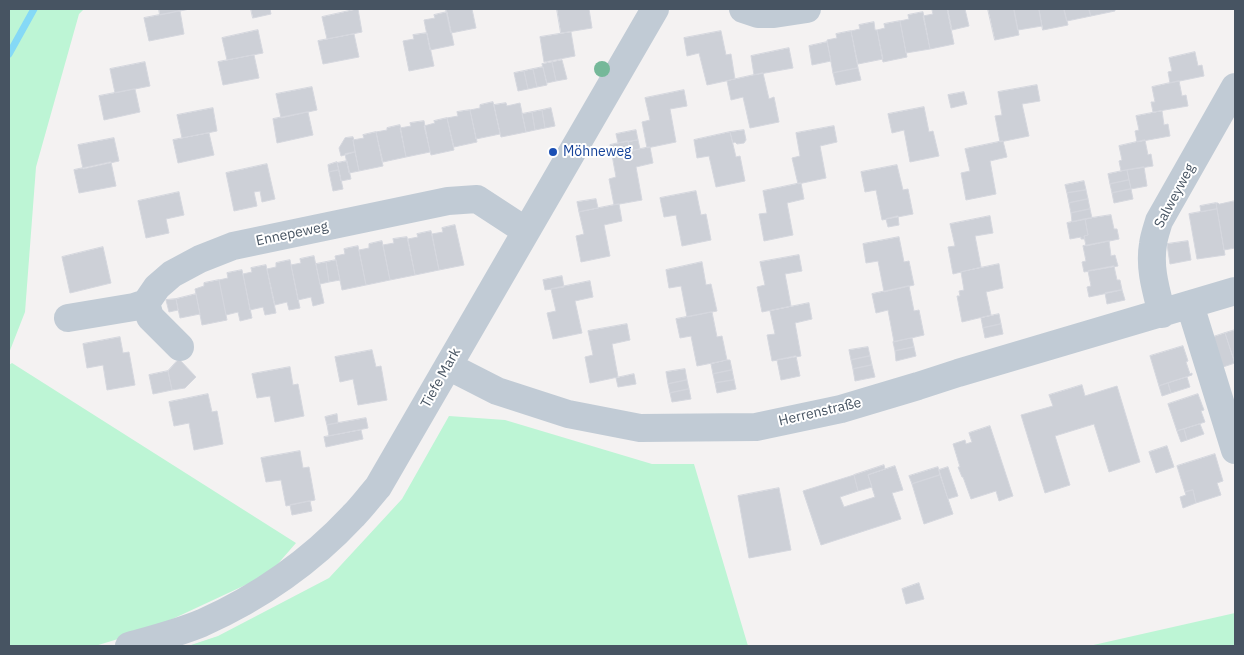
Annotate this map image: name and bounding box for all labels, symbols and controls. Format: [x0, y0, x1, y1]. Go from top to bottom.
place label: Möhneweg [563, 144, 631, 160]
marker: Möhneweg [547, 146, 559, 158]
street label: Salweyweg [1151, 161, 1199, 231]
street label: Ennepeweg [254, 218, 330, 250]
street label: Tiefe Mark [418, 345, 464, 411]
street label: Herrenstraße [777, 394, 863, 430]

